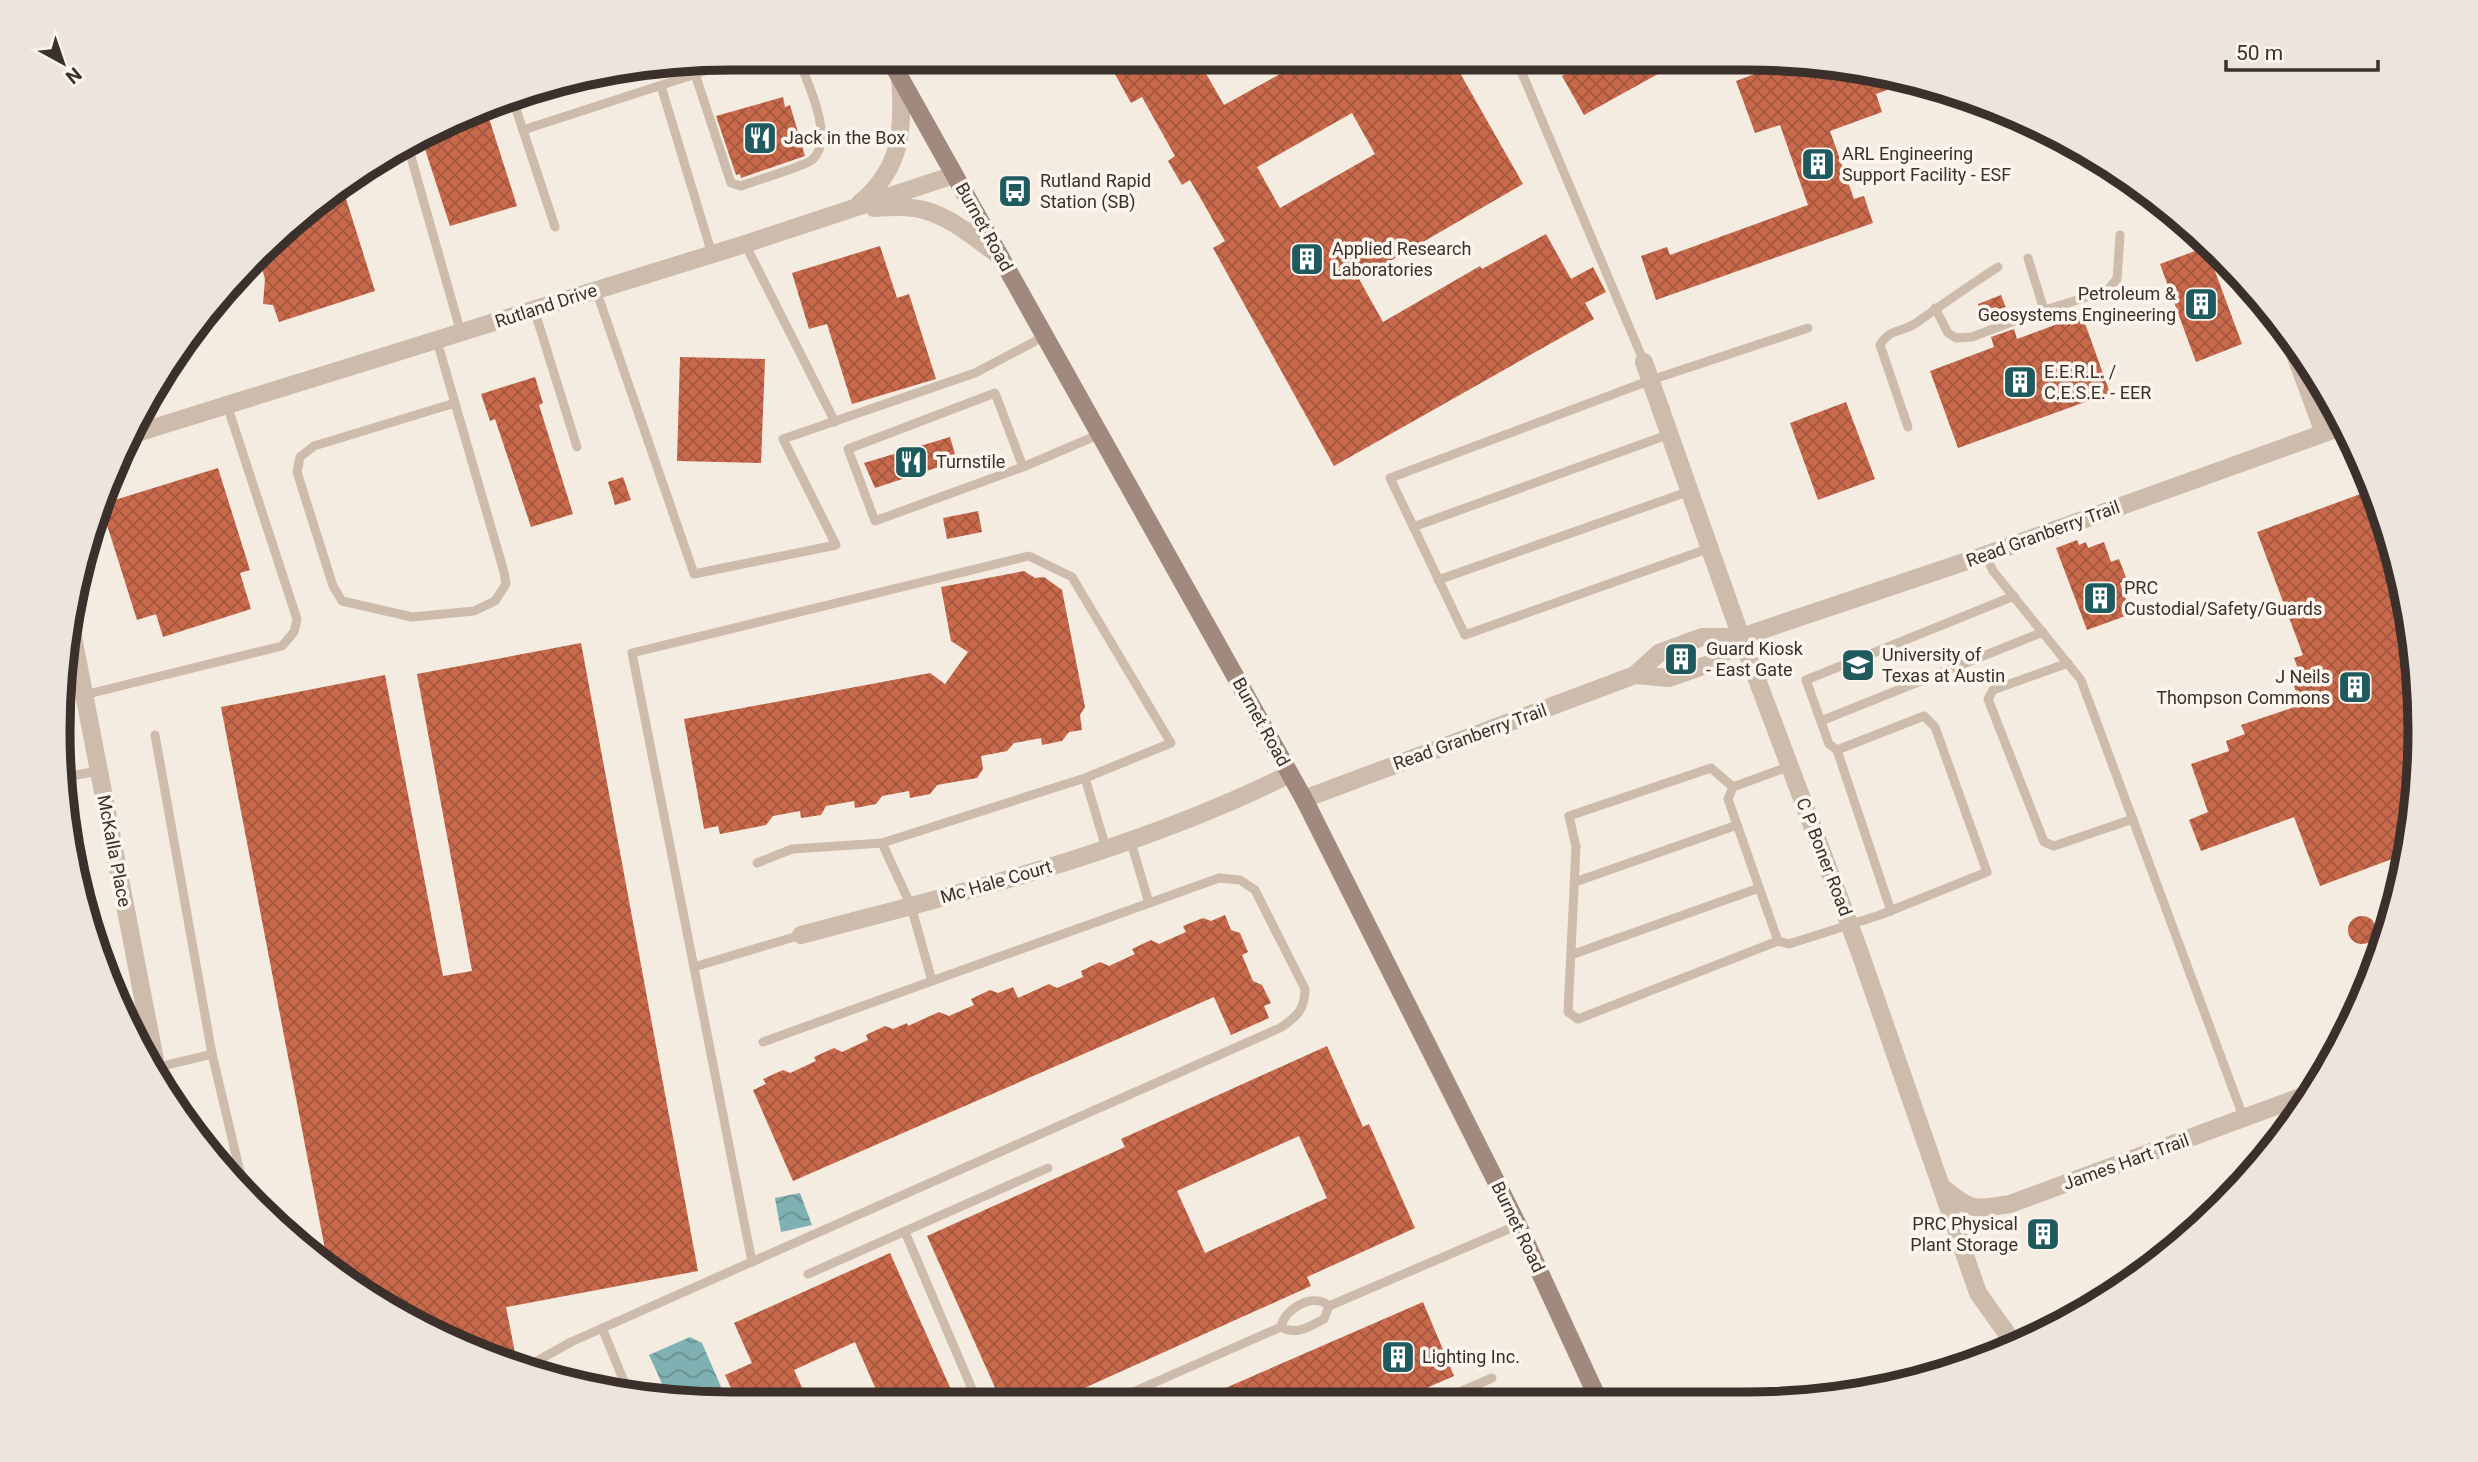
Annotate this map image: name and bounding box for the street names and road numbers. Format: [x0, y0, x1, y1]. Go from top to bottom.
street label: Burnet Road [951, 179, 1017, 275]
street label: Rutland Drive [492, 279, 600, 332]
street label: Read Granberry Trail [1963, 496, 2122, 571]
street label: Burnet Road [1228, 674, 1294, 770]
street label: Read Granberry Trail [1390, 699, 1549, 774]
street label: McKalla Place [93, 793, 136, 909]
street label: C P Boner Road [1792, 795, 1857, 919]
street label: Mc Hale Court [938, 856, 1054, 907]
street label: James Hart Trail [2060, 1129, 2192, 1194]
street label: Burnet Road [1487, 1178, 1549, 1276]

